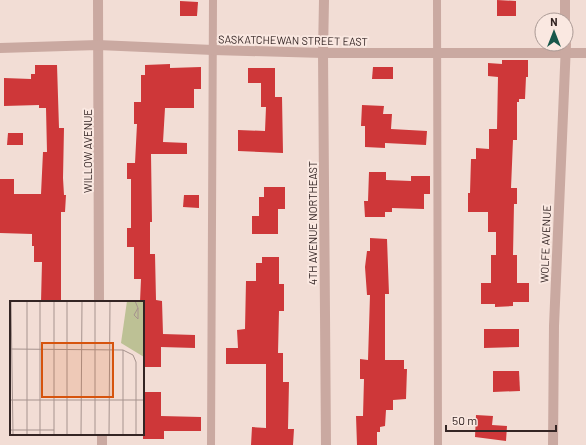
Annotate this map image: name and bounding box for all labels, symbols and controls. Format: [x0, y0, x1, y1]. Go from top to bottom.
north arrow [534, 12, 574, 52]
text: N [550, 15, 558, 28]
street label: SASKATCHEWAN STREET EAST [218, 32, 368, 48]
street label: WILLOW AVENUE [81, 109, 94, 193]
street label: 4TH AVENUE NORTHEAST [306, 161, 319, 285]
street label: WOLFE AVENUE [537, 204, 553, 283]
inset map [10, 301, 144, 435]
scale bar [446, 407, 556, 433]
text: 50 m [452, 413, 477, 427]

